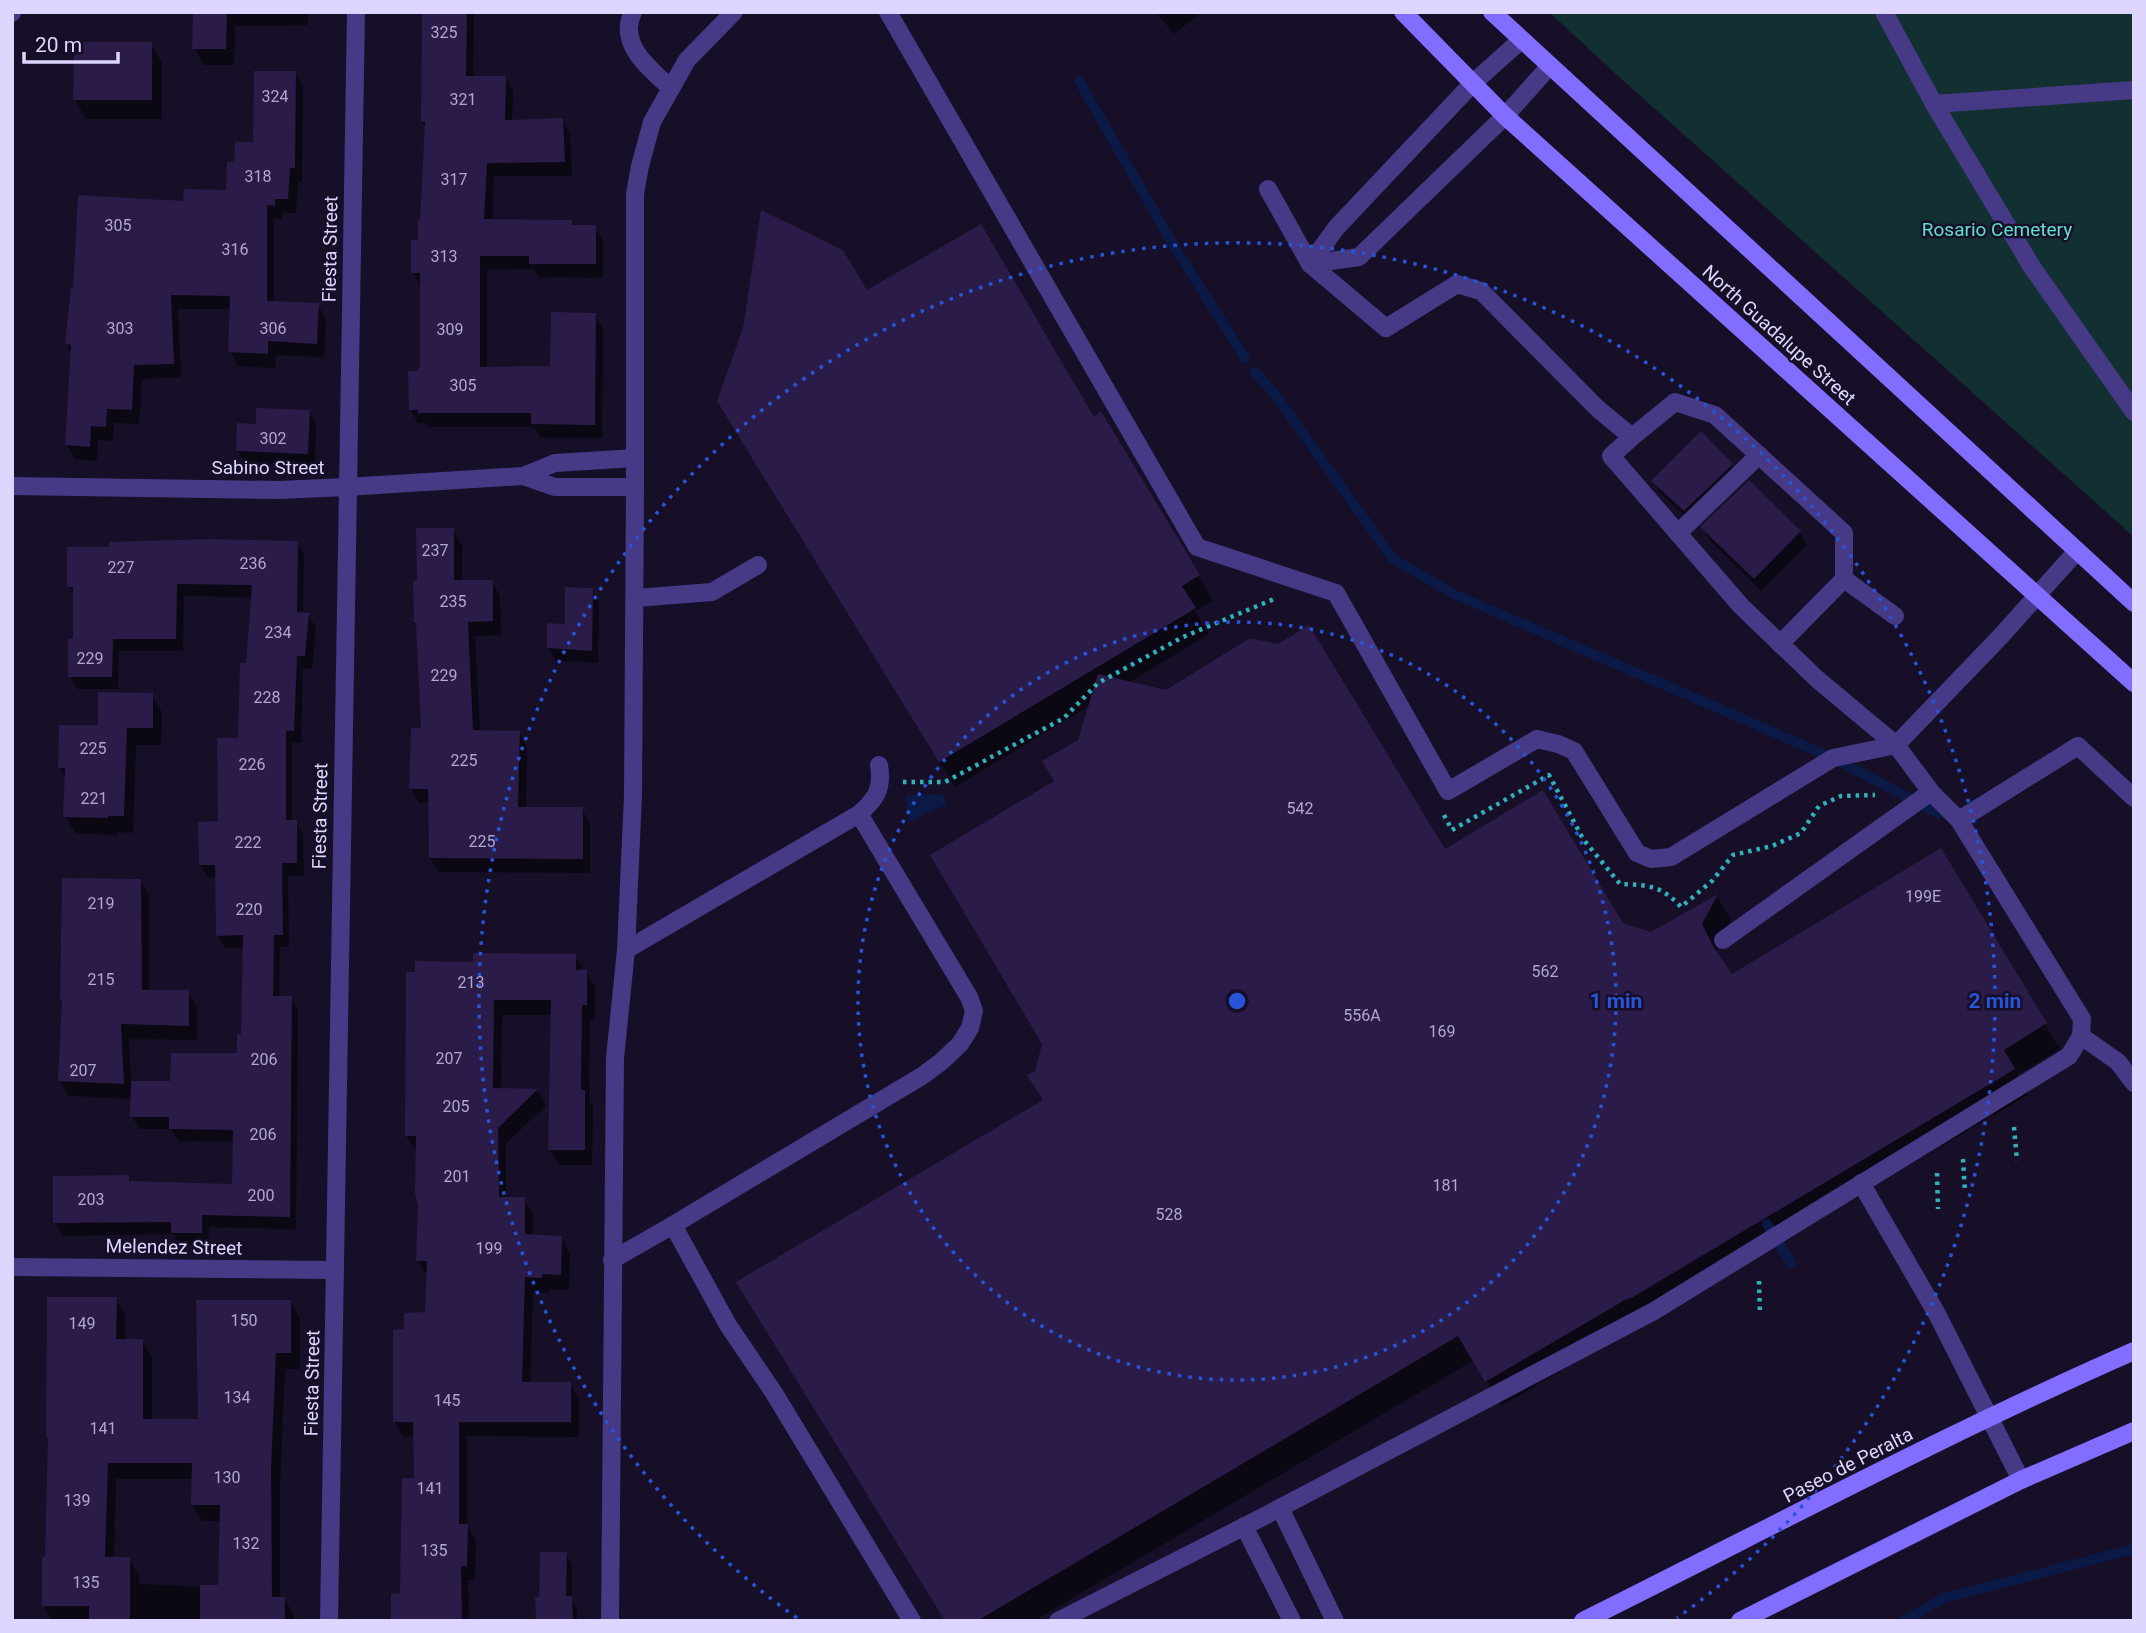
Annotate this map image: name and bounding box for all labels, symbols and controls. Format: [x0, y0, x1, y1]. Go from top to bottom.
scale bar [24, 21, 119, 65]
house number: 325 [431, 23, 457, 42]
text: 20 m [35, 33, 82, 57]
house number: 324 [262, 87, 288, 106]
house number: 321 [450, 90, 476, 109]
house number: 318 [245, 167, 271, 186]
house number: 317 [441, 170, 467, 189]
street label: Fiesta Street [318, 196, 342, 302]
house number: 305 [105, 216, 131, 235]
park label: Rosario Cemetery [1922, 218, 2072, 241]
house number: 316 [222, 240, 248, 259]
house number: 313 [431, 247, 457, 266]
street label: North Guadalupe Street [1698, 260, 1860, 410]
house number: 303 [107, 319, 133, 338]
house number: 306 [260, 319, 286, 338]
house number: 309 [437, 320, 463, 339]
house number: 305 [450, 376, 476, 395]
house number: 302 [260, 429, 286, 448]
street label: Sabino Street [211, 456, 325, 479]
house number: 237 [422, 541, 448, 560]
house number: 236 [240, 554, 266, 573]
house number: 227 [108, 558, 134, 577]
house number: 235 [440, 592, 466, 611]
house number: 234 [265, 623, 291, 642]
house number: 229 [77, 649, 103, 668]
house number: 229 [431, 666, 457, 685]
house number: 228 [254, 688, 280, 707]
house number: 225 [80, 739, 106, 758]
house number: 225 [451, 751, 477, 770]
house number: 226 [239, 755, 265, 774]
street label: Fiesta Street [308, 763, 332, 869]
house number: 221 [81, 789, 107, 808]
house number: 542 [1287, 799, 1313, 818]
house number: 225 [469, 832, 495, 851]
house number: 222 [235, 833, 261, 852]
house number: 199E [1905, 887, 1941, 906]
house number: 219 [88, 894, 114, 913]
house number: 220 [236, 900, 262, 919]
house number: 562 [1532, 962, 1558, 981]
house number: 215 [88, 970, 114, 989]
house number: 213 [458, 973, 484, 992]
centre of rings [1225, 989, 1249, 1013]
text: 1 min [1590, 989, 1642, 1013]
text: 2 min [1969, 989, 2021, 1013]
house number: 556A [1343, 1006, 1381, 1025]
house number: 169 [1429, 1022, 1455, 1041]
house number: 207 [436, 1049, 462, 1068]
house number: 206 [251, 1050, 277, 1069]
house number: 207 [70, 1061, 96, 1080]
house number: 205 [443, 1097, 469, 1116]
house number: 206 [250, 1125, 276, 1144]
house number: 201 [444, 1167, 470, 1186]
house number: 181 [1433, 1176, 1459, 1195]
house number: 200 [248, 1186, 274, 1205]
house number: 203 [78, 1190, 104, 1209]
house number: 528 [1156, 1205, 1182, 1224]
street label: Melendez Street [105, 1234, 243, 1260]
house number: 199 [476, 1239, 502, 1258]
house number: 150 [231, 1311, 257, 1330]
house number: 149 [69, 1314, 95, 1333]
street label: Fiesta Street [300, 1330, 324, 1436]
house number: 134 [224, 1388, 250, 1407]
house number: 145 [434, 1391, 460, 1410]
house number: 141 [90, 1419, 116, 1438]
street label: Paseo de Peralta [1779, 1422, 1917, 1508]
house number: 130 [214, 1468, 240, 1487]
house number: 141 [417, 1479, 443, 1498]
house number: 139 [64, 1491, 90, 1510]
house number: 132 [233, 1534, 259, 1553]
house number: 135 [421, 1541, 447, 1560]
house number: 135 [73, 1573, 99, 1592]

